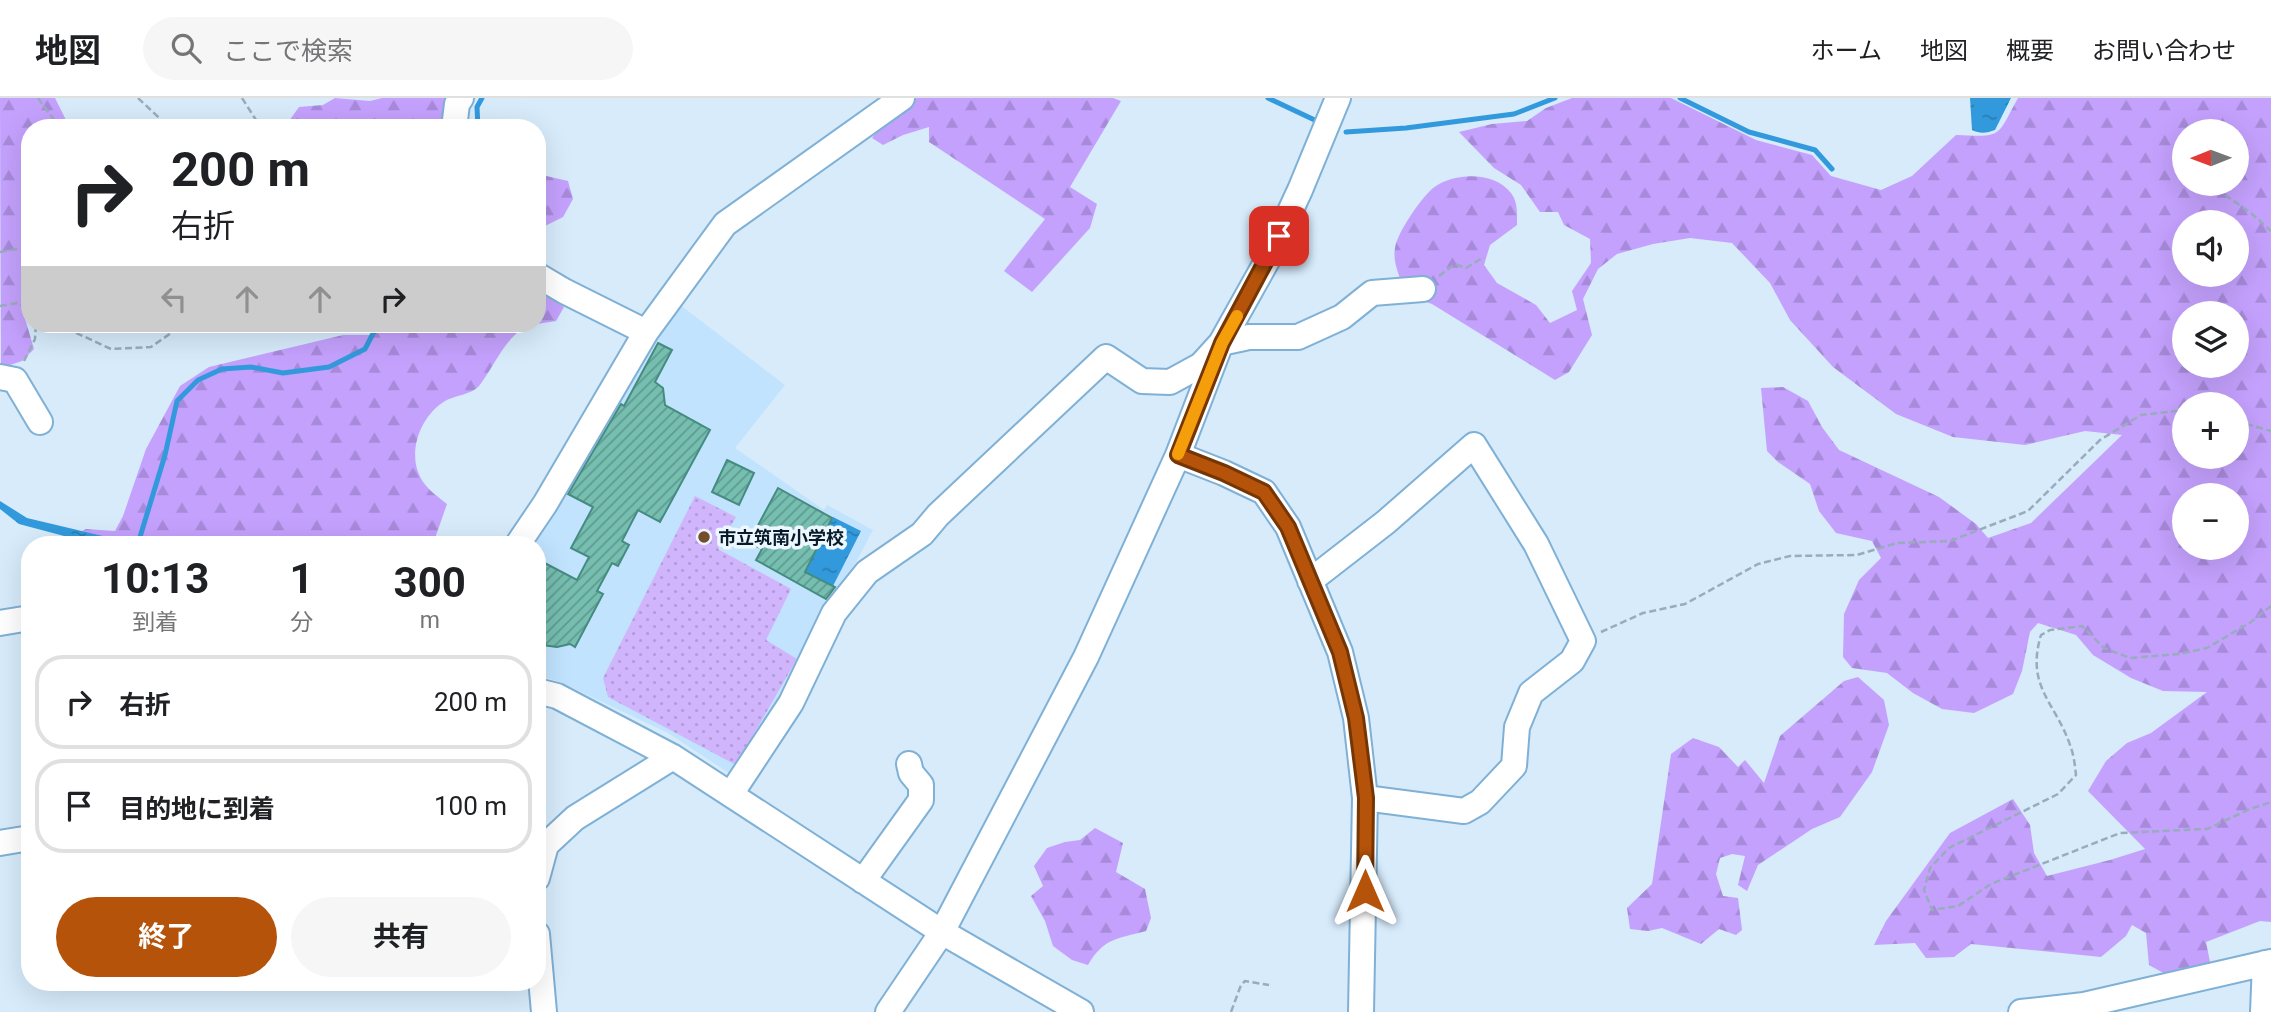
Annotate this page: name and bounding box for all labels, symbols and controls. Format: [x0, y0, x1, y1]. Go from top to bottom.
search box [143, 17, 633, 80]
icon: search [167, 29, 205, 67]
text: 地図 [35, 31, 101, 70]
text: ここで検索 [223, 36, 353, 66]
text: ホーム [1811, 37, 1882, 65]
text: 地図 [1920, 37, 1968, 65]
text: 概要 [2006, 37, 2054, 65]
text: お問い合わせ [2092, 37, 2236, 65]
north arrow [2172, 119, 2249, 196]
map controls [2172, 119, 2249, 560]
text: 200 m [171, 141, 310, 198]
icon: right [56, 147, 147, 238]
pin [1249, 206, 1309, 266]
text: 右折 [171, 207, 235, 245]
button: sound [2172, 210, 2249, 287]
icon: arrive [1260, 217, 1298, 255]
icon: left [155, 280, 193, 318]
icon: ahead [228, 280, 266, 318]
icon: ahead [301, 280, 339, 318]
icon: right [374, 280, 412, 318]
button: layers [2172, 301, 2249, 378]
button: + [2172, 392, 2249, 469]
button: − [2172, 483, 2249, 560]
place label: 市立筑南小学校 [718, 527, 844, 548]
marker: 市立筑南小学校 [696, 529, 712, 545]
text: 10:13 [101, 554, 209, 603]
text: 1 [289, 554, 314, 603]
text: 300 [394, 558, 466, 607]
text: m [420, 607, 440, 634]
text: 到着 [132, 609, 178, 636]
text: 分 [290, 609, 313, 636]
icon: right [60, 683, 98, 721]
text: 200 m [434, 687, 507, 717]
text: 右折 [119, 690, 171, 720]
icon: arrive [60, 787, 98, 825]
text: 100 m [434, 791, 507, 821]
text: 目的地に到着 [119, 794, 275, 824]
position arrow [1328, 854, 1402, 928]
button: 終了 [56, 897, 277, 977]
button: 共有 [291, 897, 511, 977]

